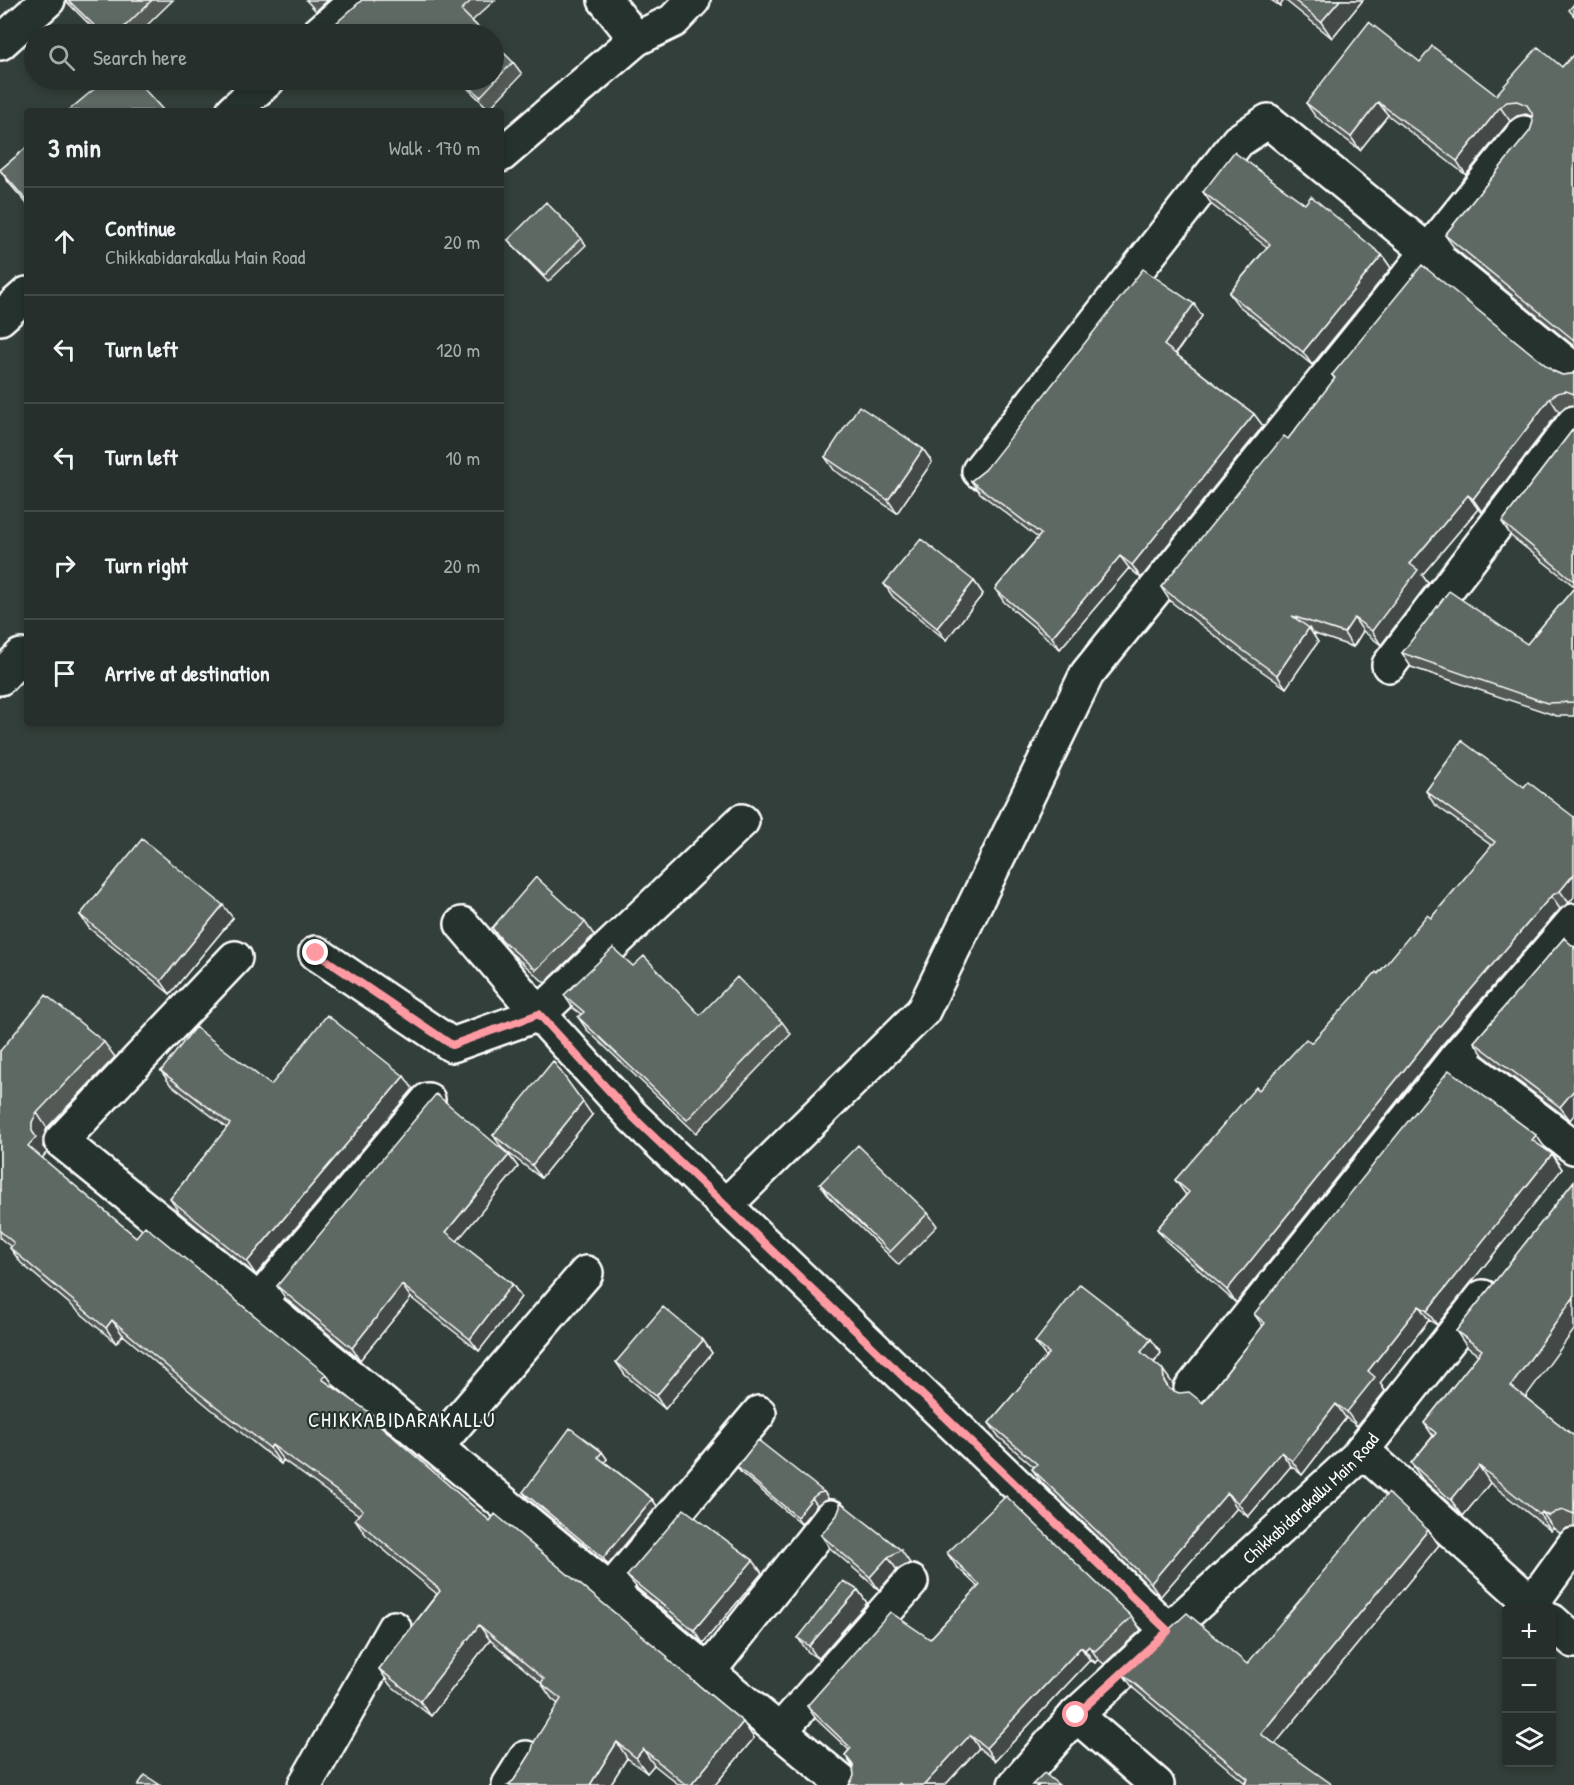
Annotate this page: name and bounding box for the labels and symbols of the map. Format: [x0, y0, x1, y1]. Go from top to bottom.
route end [302, 939, 328, 965]
district label: CHIKKABIDARAKALLU [308, 1405, 496, 1434]
street label: Chikkabidarakallu Main Road [1236, 1427, 1384, 1569]
route start [1062, 1701, 1088, 1727]

